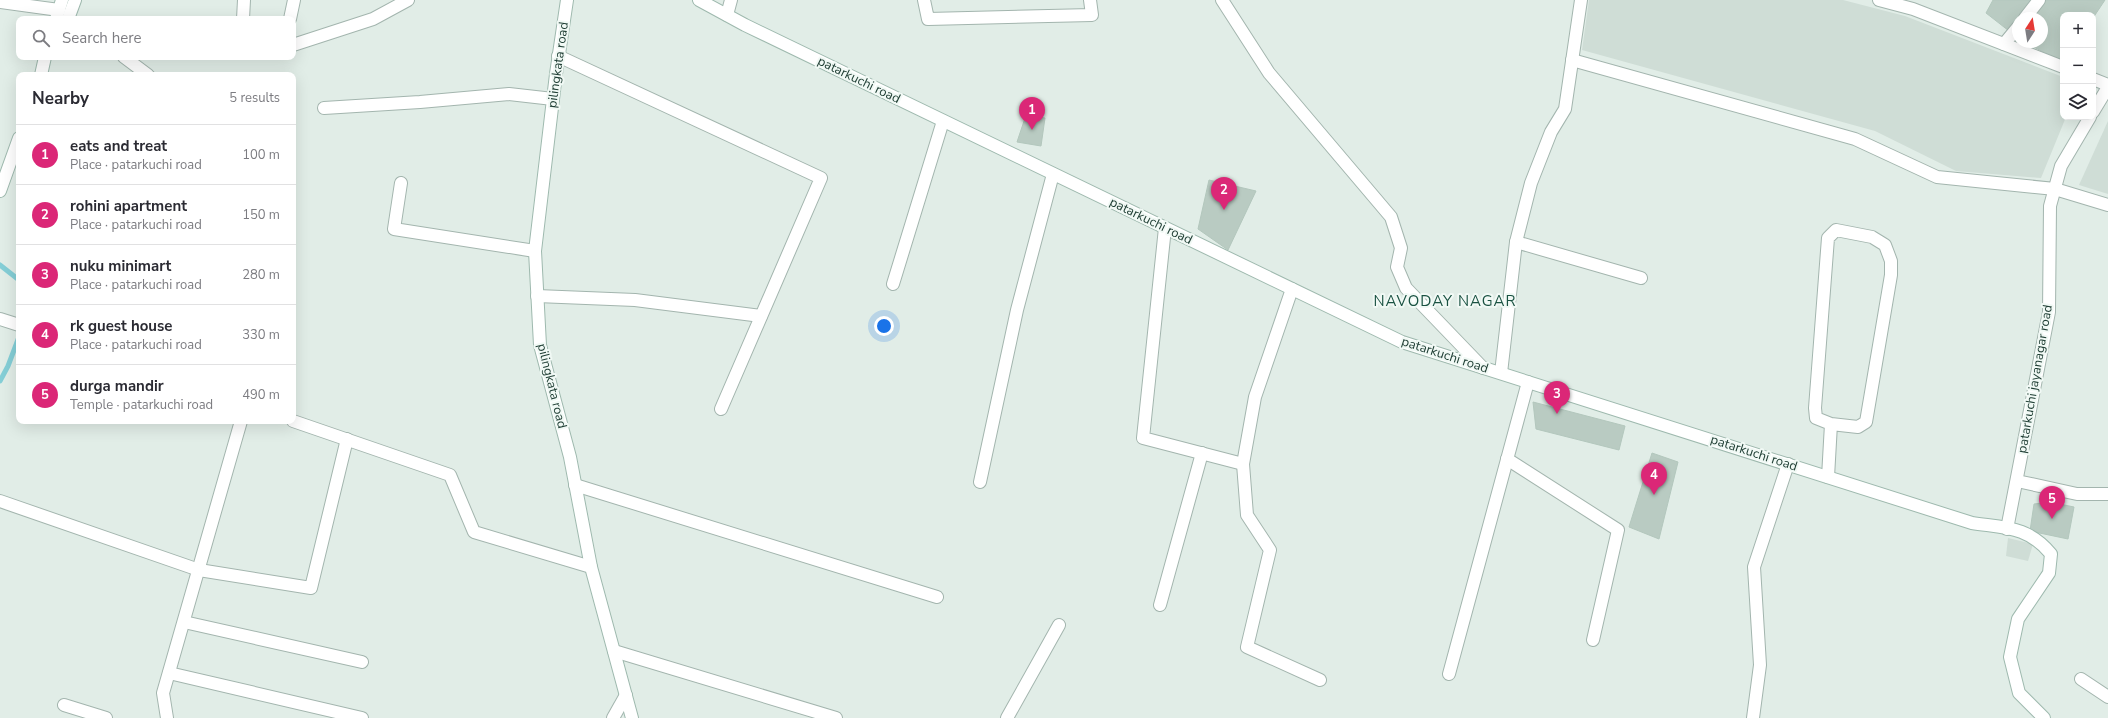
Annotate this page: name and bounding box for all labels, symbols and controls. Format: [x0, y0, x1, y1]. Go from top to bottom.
north arrow [2012, 12, 2048, 48]
map controls [2060, 12, 2096, 120]
button: + [2060, 12, 2096, 48]
search box [16, 16, 296, 60]
street label: pilingkata road [543, 21, 573, 109]
icon: search [30, 27, 52, 49]
text: Search here [62, 28, 142, 48]
button: − [2060, 48, 2096, 84]
street label: patarkuchi road [814, 52, 904, 108]
button: layers [2060, 84, 2096, 120]
text: Nearby [32, 87, 89, 110]
text: 5 results [229, 89, 280, 107]
pin: 1 [1019, 97, 1045, 130]
text: eats and treat [70, 136, 167, 156]
text: 1 [41, 146, 49, 164]
text: 100 m [242, 146, 280, 164]
text: Place · patarkuchi road [70, 156, 202, 174]
pin: 2 [1211, 177, 1237, 210]
street label: patarkuchi road [1106, 193, 1196, 249]
text: rohini apartment [70, 196, 187, 216]
text: 2 [41, 206, 49, 224]
text: 150 m [242, 206, 280, 224]
text: Place · patarkuchi road [70, 216, 202, 234]
text: nuku minimart [70, 256, 171, 276]
text: 3 [41, 266, 49, 284]
text: 280 m [242, 266, 280, 284]
text: Place · patarkuchi road [70, 276, 202, 294]
district label: NAVODAY NAGAR [1373, 291, 1517, 311]
street label: patarkuchi jayanagar road [2013, 303, 2057, 455]
text: rk guest house [70, 316, 172, 336]
your location [874, 316, 894, 336]
text: 4 [41, 326, 49, 344]
text: 330 m [242, 326, 280, 344]
street label: patarkuchi road [1399, 332, 1491, 378]
text: Place · patarkuchi road [70, 336, 202, 354]
street label: pilingkata road [533, 342, 571, 430]
text: durga mandir [70, 376, 164, 396]
pin: 3 [1544, 381, 1570, 414]
text: 5 [41, 386, 49, 404]
text: 490 m [242, 386, 280, 404]
text: Temple · patarkuchi road [70, 396, 213, 414]
street label: patarkuchi road [1708, 430, 1800, 476]
pin: 4 [1641, 462, 1667, 495]
pin: 5 [2039, 486, 2065, 519]

